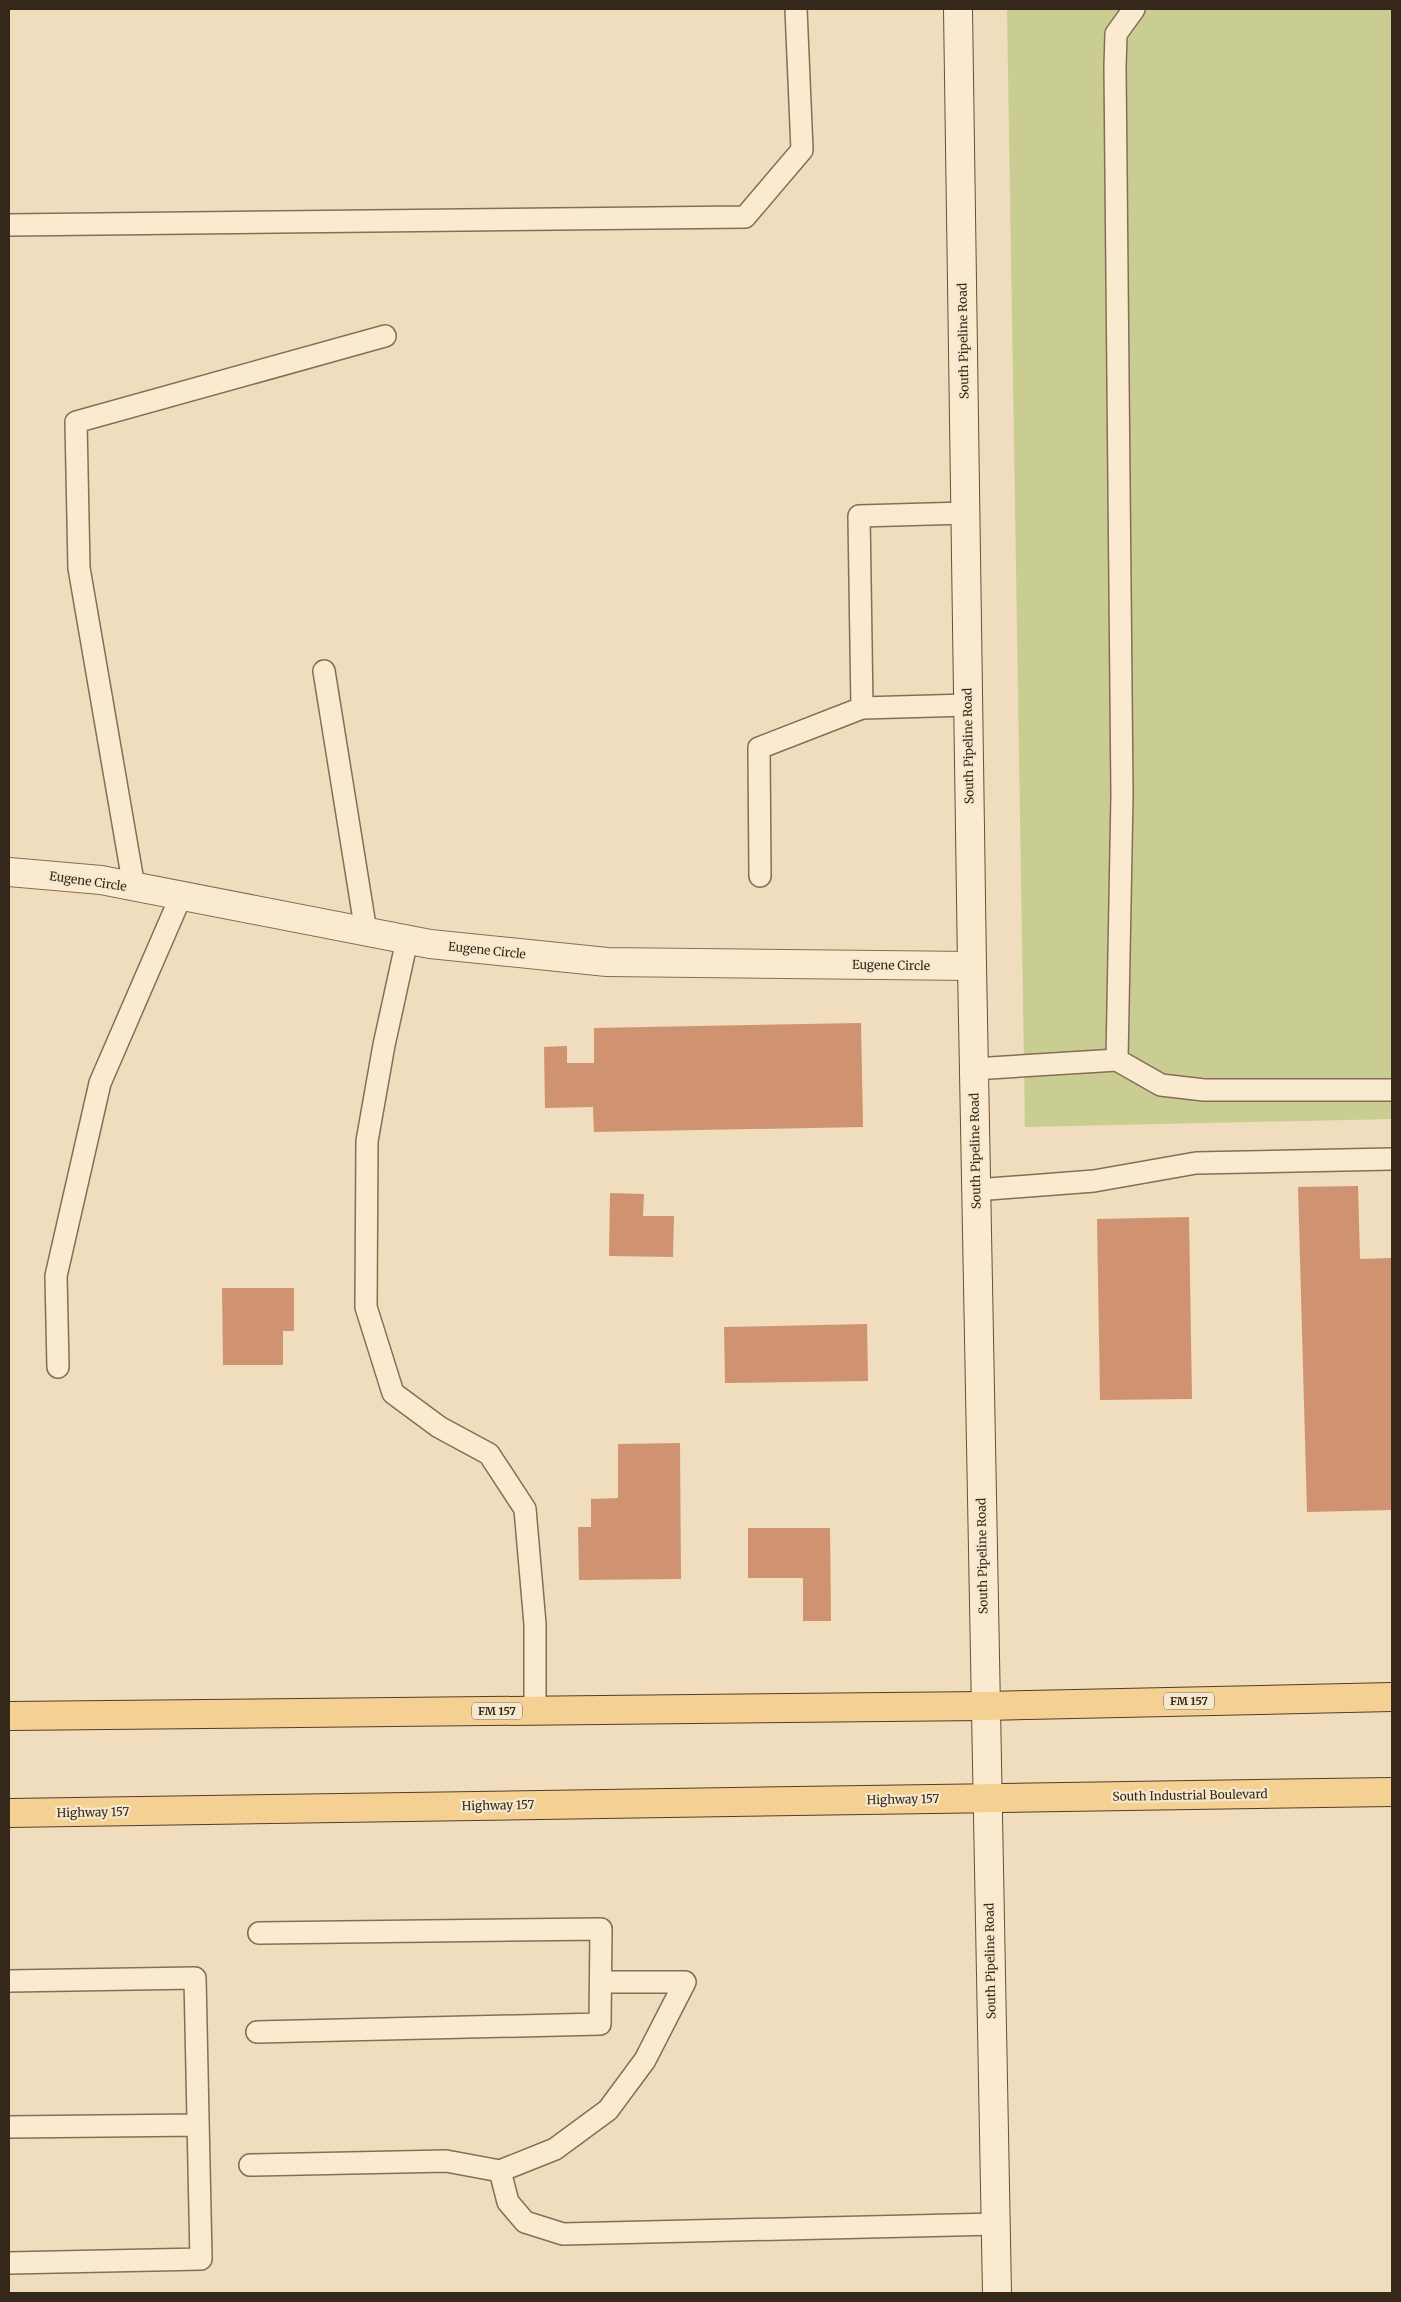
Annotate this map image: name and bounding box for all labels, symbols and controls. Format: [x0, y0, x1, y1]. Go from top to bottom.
street label: South Pipeline Road [954, 283, 972, 399]
street label: South Pipeline Road [959, 688, 977, 804]
street label: Eugene Circle [48, 868, 128, 894]
street label: Eugene Circle [447, 938, 527, 962]
street label: Eugene Circle [852, 957, 930, 973]
street label: South Pipeline Road [966, 1093, 984, 1209]
street label: South Pipeline Road [973, 1498, 991, 1614]
road number: FM 157 [1164, 1692, 1214, 1710]
road number: FM 157 [472, 1702, 522, 1720]
street label: South Industrial Boulevard [1112, 1786, 1268, 1804]
street label: Highway 157 [867, 1791, 940, 1807]
street label: Highway 157 [462, 1797, 535, 1813]
street label: Highway 157 [57, 1804, 130, 1820]
street label: South Pipeline Road [981, 1903, 999, 2019]

